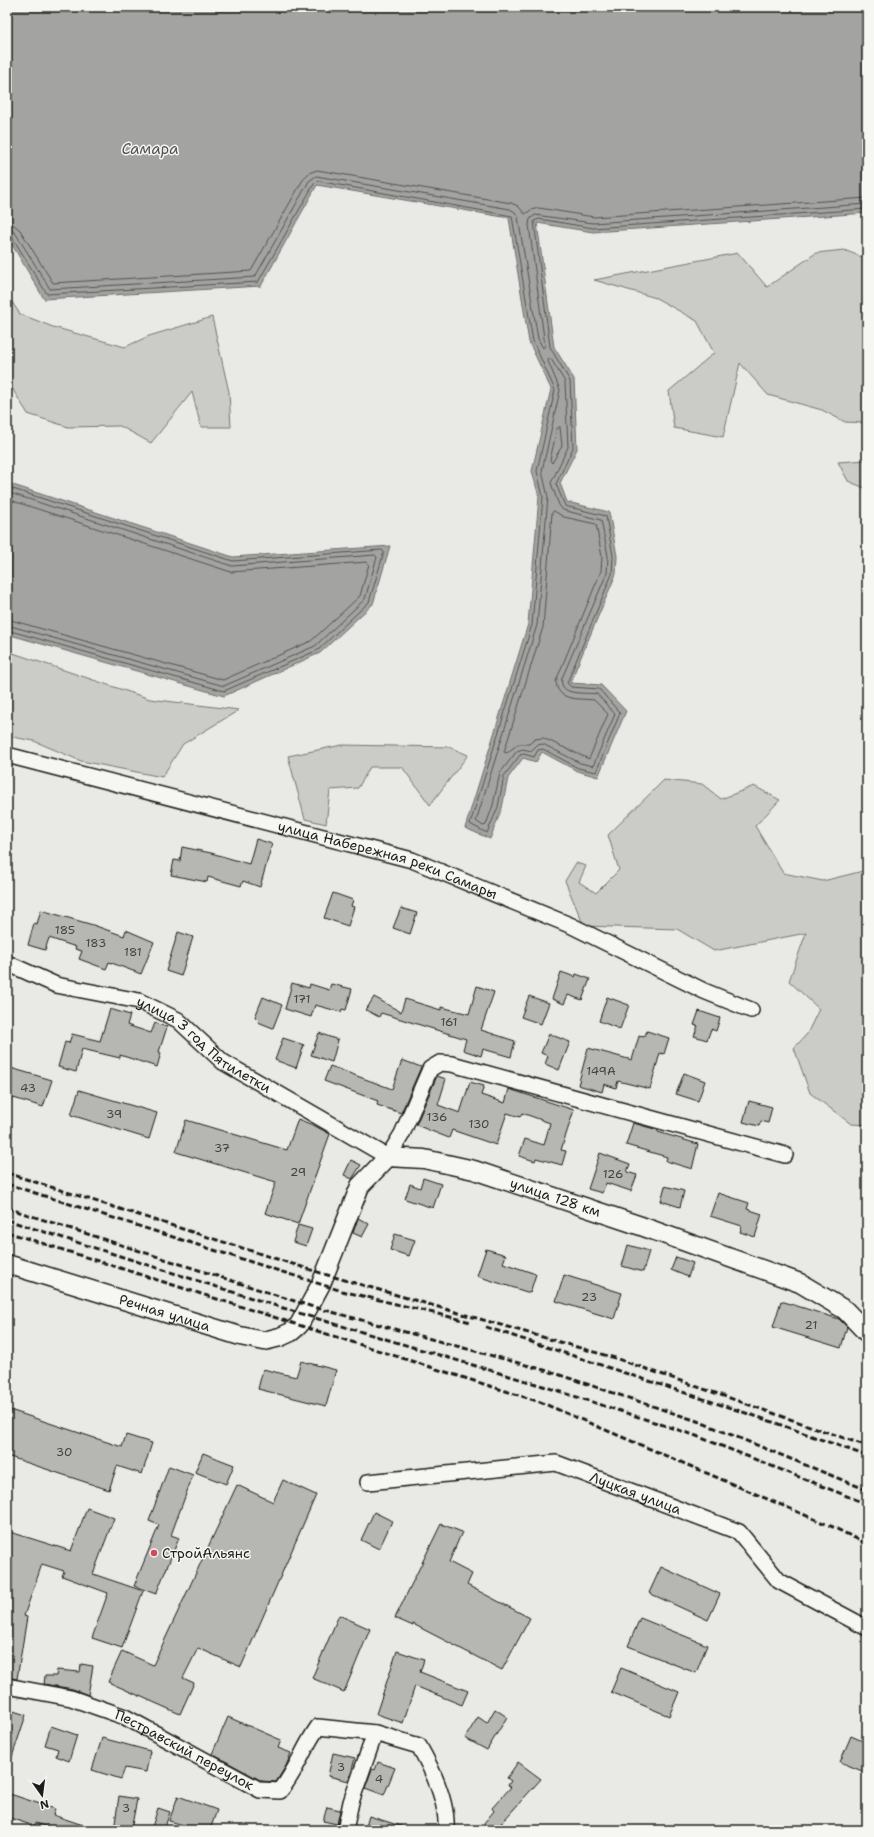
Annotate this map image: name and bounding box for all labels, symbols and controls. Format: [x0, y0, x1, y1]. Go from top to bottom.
water label: Самара [121, 139, 179, 159]
street label: улица Набережная реки Самары [276, 817, 500, 903]
house number: 185 [55, 922, 75, 938]
house number: 183 [86, 935, 106, 951]
house number: 181 [124, 944, 142, 960]
house number: 171 [293, 991, 311, 1007]
street label: улица 3 год Пятилетки [134, 992, 274, 1097]
house number: 161 [440, 1014, 458, 1030]
house number: 149А [586, 1063, 616, 1079]
house number: 43 [20, 1080, 36, 1096]
house number: 39 [106, 1106, 122, 1122]
house number: 136 [427, 1109, 447, 1125]
house number: 130 [468, 1116, 490, 1132]
house number: 37 [214, 1140, 230, 1156]
house number: 29 [290, 1164, 306, 1180]
house number: 126 [603, 1166, 623, 1182]
street label: улица 128 км [508, 1174, 603, 1221]
house number: 23 [581, 1289, 597, 1305]
street label: Речная улица [117, 1290, 213, 1335]
house number: 21 [805, 1317, 817, 1333]
house number: 30 [56, 1444, 72, 1460]
street label: Луцкая улица [587, 1468, 684, 1519]
place label: СтройАльянс [162, 1544, 250, 1562]
marker: СтройАльянс [149, 1548, 159, 1558]
street label: Пестравский переулок [113, 1705, 258, 1794]
house number: 3 [337, 1759, 345, 1775]
house number: 4 [375, 1771, 383, 1787]
north arrow [22, 1775, 62, 1815]
text: N [38, 1796, 50, 1813]
house number: 3 [122, 1800, 130, 1816]

